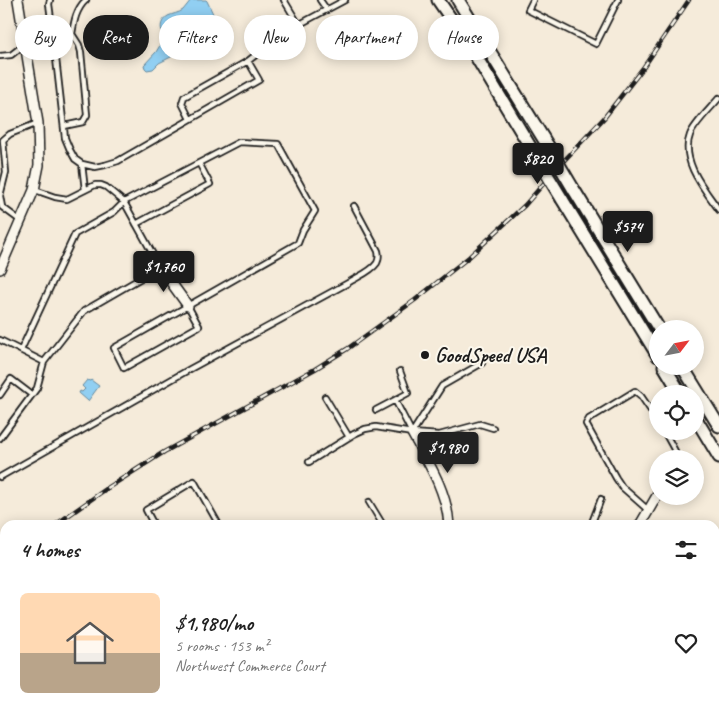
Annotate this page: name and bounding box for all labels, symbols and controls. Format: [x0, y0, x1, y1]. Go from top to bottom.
chip: Buy [15, 15, 73, 60]
chip: Rent [83, 15, 149, 60]
chip: Filters [159, 15, 234, 60]
chip: New [244, 15, 306, 60]
chip: Apartment [316, 15, 418, 60]
chip: House [428, 15, 499, 60]
pin: $820 [508, 142, 568, 185]
text: $820 [524, 149, 552, 169]
pin: $574 [598, 210, 658, 253]
text: $574 [614, 217, 642, 237]
pin: $1,760 [123, 250, 205, 293]
text: $1,760 [144, 257, 184, 277]
north arrow [649, 320, 704, 375]
map controls [649, 320, 704, 505]
place label: GoodSpeed USA [435, 342, 547, 368]
marker: GoodSpeed USA [419, 349, 431, 361]
button: locate [649, 385, 704, 440]
pin: $1,980 [407, 432, 489, 474]
text: $1,980 [429, 438, 467, 458]
button: layers [649, 450, 704, 505]
icon: filters [672, 536, 700, 564]
text: 4 homes [20, 537, 79, 563]
text: $1,980/mo [175, 610, 253, 636]
icon: home [60, 613, 120, 673]
icon: heart [672, 629, 700, 657]
text: 5 rooms · 153 m² [175, 636, 269, 656]
text: Northwest Commerce Court [175, 656, 325, 676]

